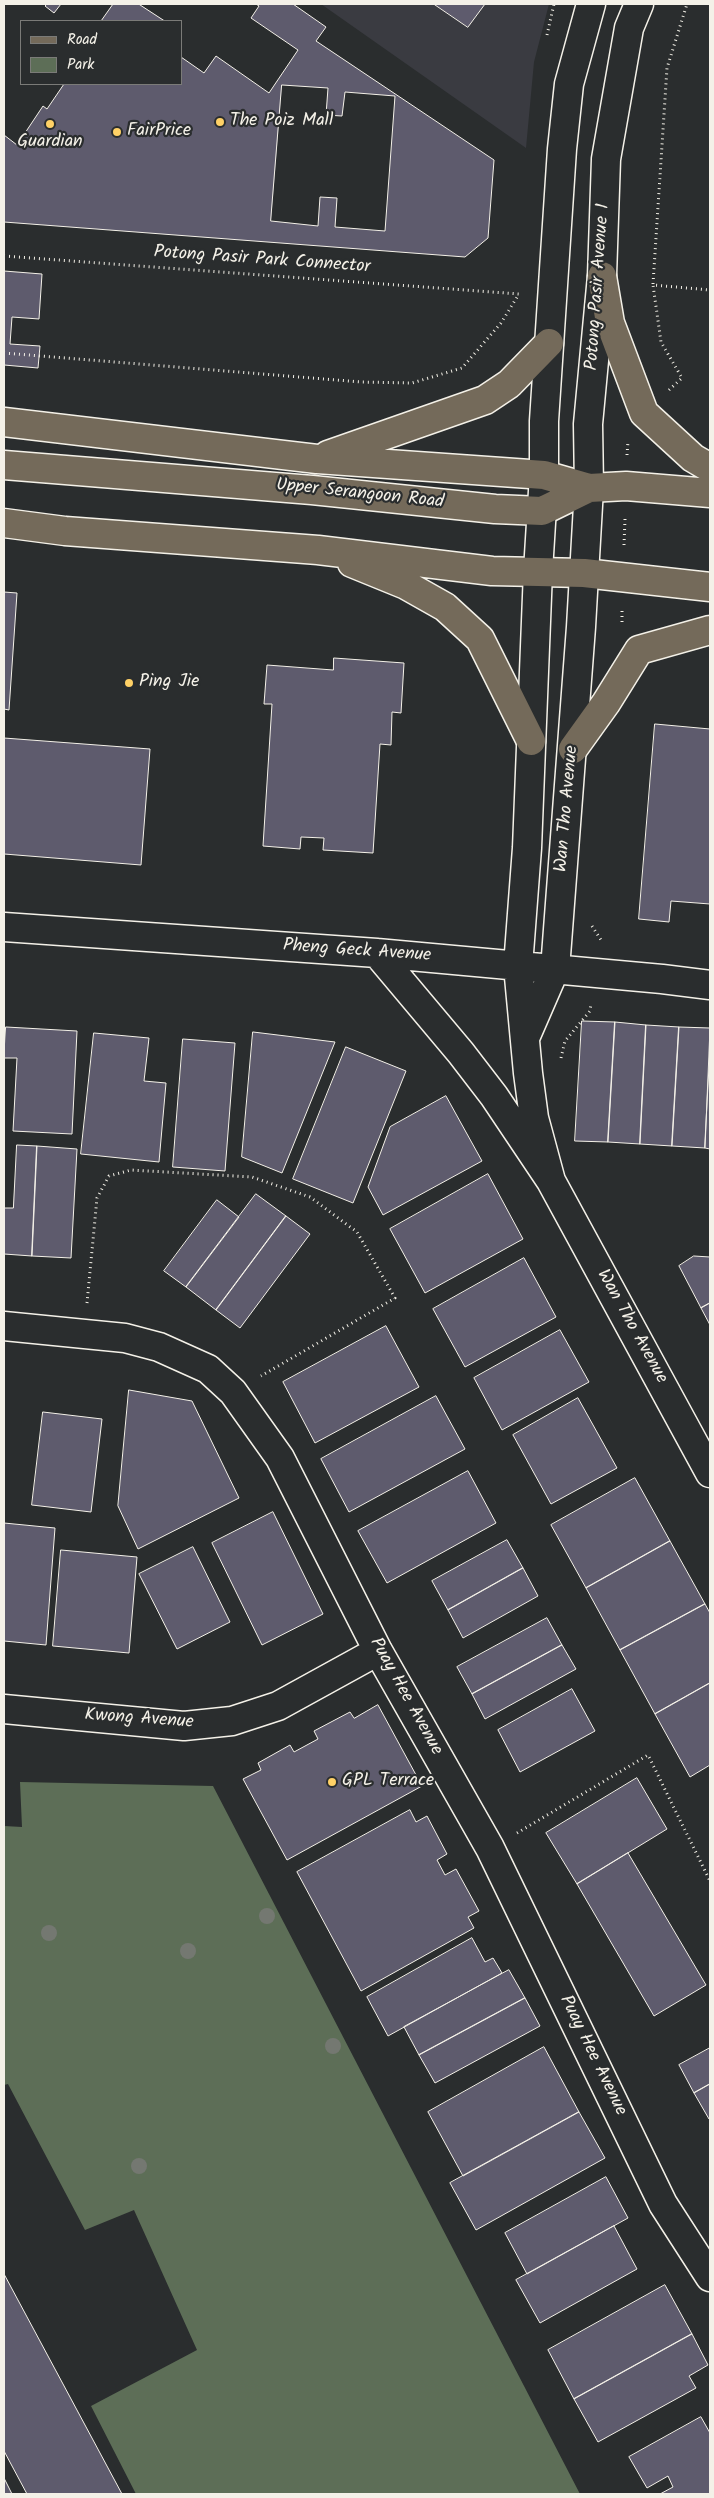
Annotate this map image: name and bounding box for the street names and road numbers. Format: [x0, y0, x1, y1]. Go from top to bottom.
street label: Potong Pasir Avenue 1 [582, 203, 616, 371]
street label: Potong Pasir Park Connector [153, 243, 371, 279]
street label: Upper Serangoon Road [275, 475, 445, 515]
street label: Wan Tho Avenue [552, 745, 584, 873]
street label: Pheng Geck Avenue [282, 936, 432, 968]
street label: Wan Tho Avenue [591, 1266, 671, 1388]
street label: Puay Hee Avenue [364, 1634, 446, 1760]
street label: Kwong Avenue [84, 1705, 194, 1735]
street label: Puay Hee Avenue [554, 1992, 630, 2120]

